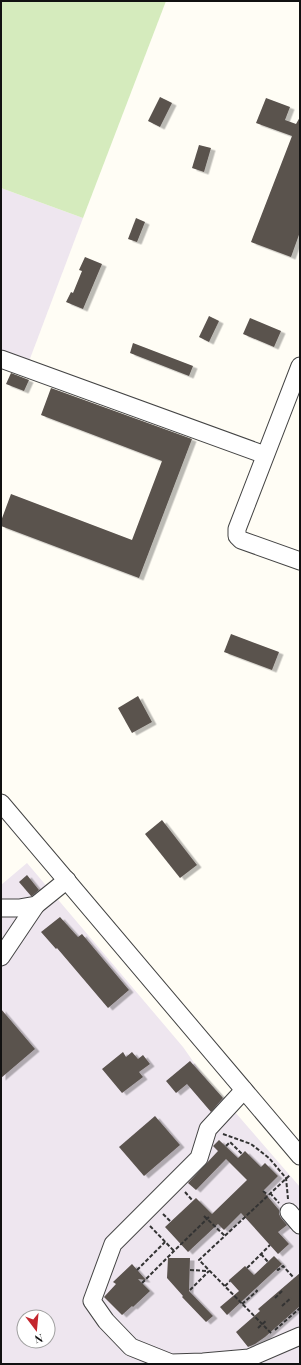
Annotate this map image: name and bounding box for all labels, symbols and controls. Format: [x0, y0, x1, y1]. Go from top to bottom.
north arrow [16, 1309, 56, 1349]
text: N [33, 1331, 45, 1347]

